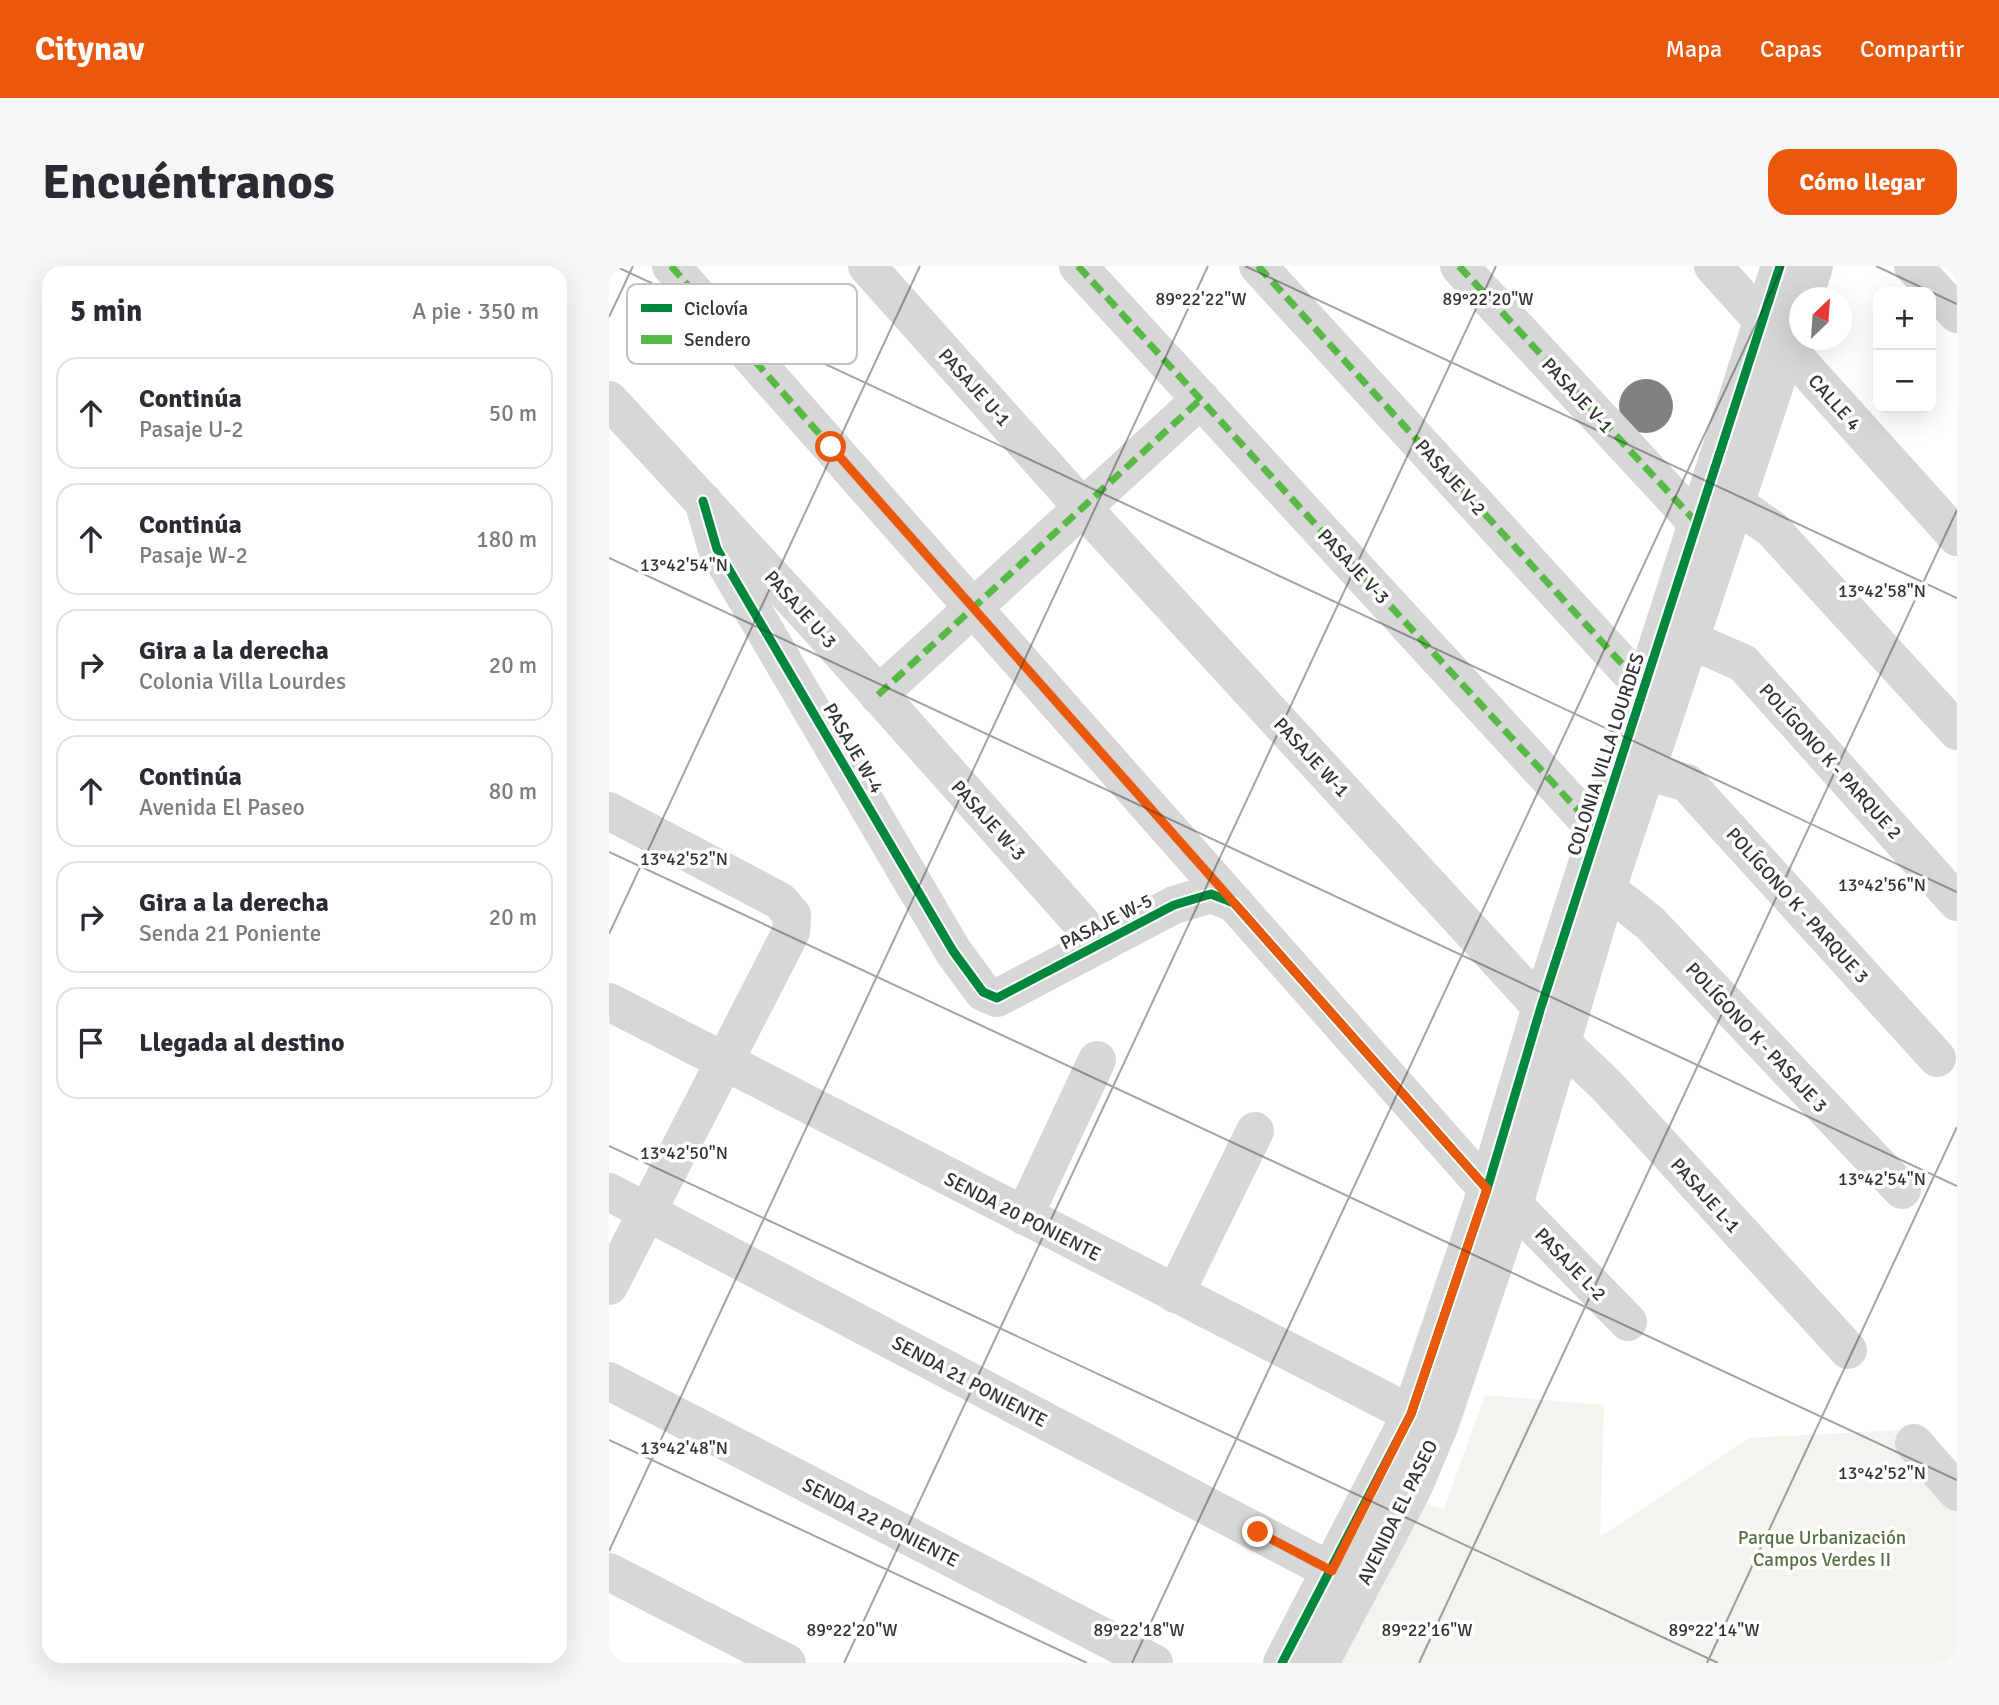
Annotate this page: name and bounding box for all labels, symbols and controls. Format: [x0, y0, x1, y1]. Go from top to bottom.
text: Citynav [35, 29, 144, 70]
text: Mapa [1666, 34, 1722, 64]
text: Capas [1760, 34, 1822, 64]
text: Compartir [1860, 34, 1964, 64]
button: Cómo llegar [1768, 149, 1957, 215]
text: Encuéntranos [42, 152, 335, 212]
legend [627, 284, 857, 364]
north arrow [1789, 287, 1852, 350]
map controls [1873, 287, 1936, 413]
button: + [1873, 287, 1936, 350]
text: 89°22'22"W [1156, 288, 1246, 310]
text: 89°22'20"W [1443, 288, 1533, 310]
text: 5 min [70, 293, 142, 330]
text: A pie · 350 m [412, 297, 539, 326]
text: Ciclovía [684, 297, 748, 321]
text: Sendero [684, 328, 751, 352]
street label: PASAJE U-1 [933, 344, 1016, 432]
button: − [1873, 350, 1936, 413]
street label: PASAJE V-1 [1536, 353, 1618, 438]
street label: CALLE 4 [1803, 369, 1866, 436]
text: Continúa [139, 383, 242, 415]
icon: ahead [72, 394, 110, 432]
text: 50 m [489, 399, 537, 428]
text: Pasaje U-2 [139, 415, 244, 444]
route start [815, 431, 846, 462]
street label: PASAJE V-2 [1410, 435, 1491, 521]
text: Continúa [139, 509, 242, 541]
icon: ahead [72, 520, 110, 558]
street label: PASAJE V-3 [1312, 524, 1394, 609]
text: 180 m [476, 525, 537, 554]
text: Pasaje W-2 [139, 541, 248, 570]
text: 13°42'54"N [640, 554, 728, 576]
street label: PASAJE U-3 [759, 566, 842, 654]
text: 13°42'58"N [1838, 580, 1926, 602]
text: Gira a la derecha [139, 635, 329, 667]
icon: right [72, 646, 110, 684]
street label: COLONIA VILLA LOURDES [1562, 650, 1650, 859]
text: 20 m [489, 651, 537, 680]
text: Colonia Villa Lourdes [139, 667, 346, 696]
street label: POLÍGONO K - PARQUE 2 [1754, 679, 1907, 845]
street label: PASAJE W-4 [818, 699, 889, 798]
street label: PASAJE W-1 [1268, 713, 1354, 803]
text: Continúa [139, 761, 242, 793]
icon: ahead [72, 772, 110, 810]
street label: PASAJE W-3 [946, 775, 1031, 866]
text: 80 m [489, 777, 537, 806]
text: Avenida El Paseo [139, 793, 305, 822]
street label: POLÍGONO K - PARQUE 3 [1721, 823, 1874, 989]
text: 13°42'52"N [640, 848, 728, 870]
text: 13°42'56"N [1838, 874, 1926, 896]
text: Gira a la derecha [139, 887, 329, 919]
street label: PASAJE W-5 [1056, 888, 1157, 955]
icon: right [72, 898, 110, 936]
text: 20 m [489, 903, 537, 932]
text: Senda 21 Poniente [139, 919, 321, 948]
street label: POLÍGONO K - PASAJE 3 [1680, 958, 1832, 1118]
icon: arrive [72, 1024, 110, 1062]
text: Llegada al destino [139, 1027, 345, 1059]
text: 13°42'50"N [640, 1142, 728, 1164]
street label: PASAJE L-1 [1665, 1153, 1745, 1238]
street label: SENDA 20 PONIENTE [940, 1167, 1105, 1267]
text: 13°42'54"N [1838, 1168, 1926, 1190]
street label: PASAJE L-2 [1529, 1223, 1611, 1306]
street label: SENDA 21 PONIENTE [888, 1331, 1051, 1433]
street label: AVENIDA EL PASEO [1352, 1436, 1443, 1589]
text: 13°42'48"N [640, 1437, 728, 1459]
text: 13°42'52"N [1838, 1462, 1926, 1484]
street label: SENDA 22 PONIENTE [798, 1473, 963, 1573]
route end [1242, 1516, 1273, 1547]
park label: Parque Urbanización Campos Verdes II [1738, 1526, 1906, 1572]
text: 89°22'20"W [807, 1619, 897, 1641]
text: 89°22'18"W [1094, 1619, 1184, 1641]
text: 89°22'16"W [1382, 1619, 1472, 1641]
text: 89°22'14"W [1669, 1619, 1759, 1641]

